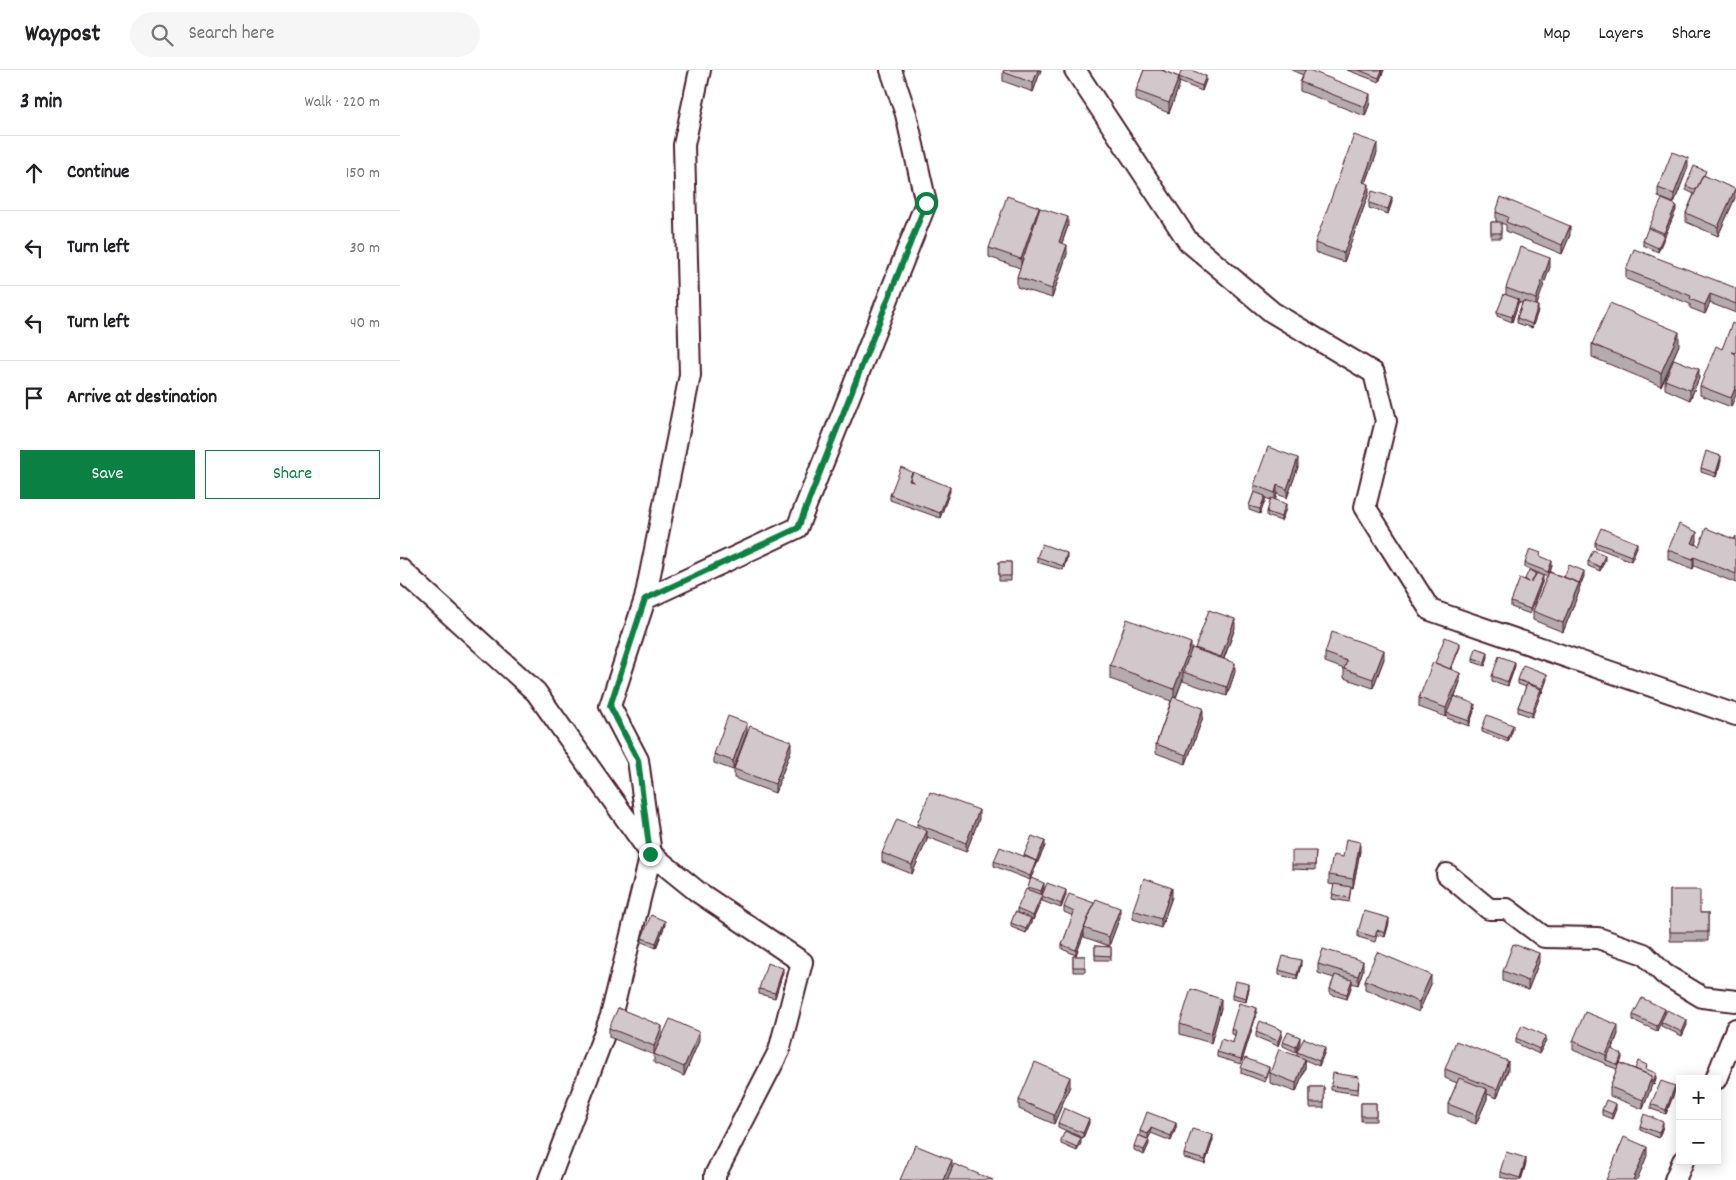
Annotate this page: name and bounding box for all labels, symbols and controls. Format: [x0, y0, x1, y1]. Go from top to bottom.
search box [130, 12, 480, 57]
text: Waypost [25, 18, 100, 52]
icon: search [148, 21, 176, 49]
text: Search here [188, 21, 274, 48]
text: Map [1543, 22, 1570, 47]
text: Layers [1598, 22, 1644, 47]
text: Share [1672, 22, 1711, 47]
text: 3 min [20, 88, 62, 118]
text: Walk · 220 m [305, 91, 380, 114]
icon: ahead [20, 159, 48, 187]
text: Continue [67, 160, 129, 187]
text: 150 m [346, 162, 380, 185]
route start [915, 192, 938, 215]
icon: left [20, 234, 48, 262]
text: Turn left [67, 235, 130, 262]
text: 30 m [350, 237, 380, 260]
icon: left [20, 309, 48, 337]
text: Turn left [67, 310, 130, 337]
text: 40 m [350, 312, 380, 335]
icon: arrive [20, 384, 48, 412]
text: Arrive at destination [67, 385, 217, 412]
button: Save [20, 450, 195, 499]
button: Share [205, 450, 380, 499]
route end [639, 843, 662, 866]
map controls [1676, 1075, 1721, 1165]
button: + [1676, 1075, 1721, 1120]
button: − [1676, 1120, 1721, 1165]

